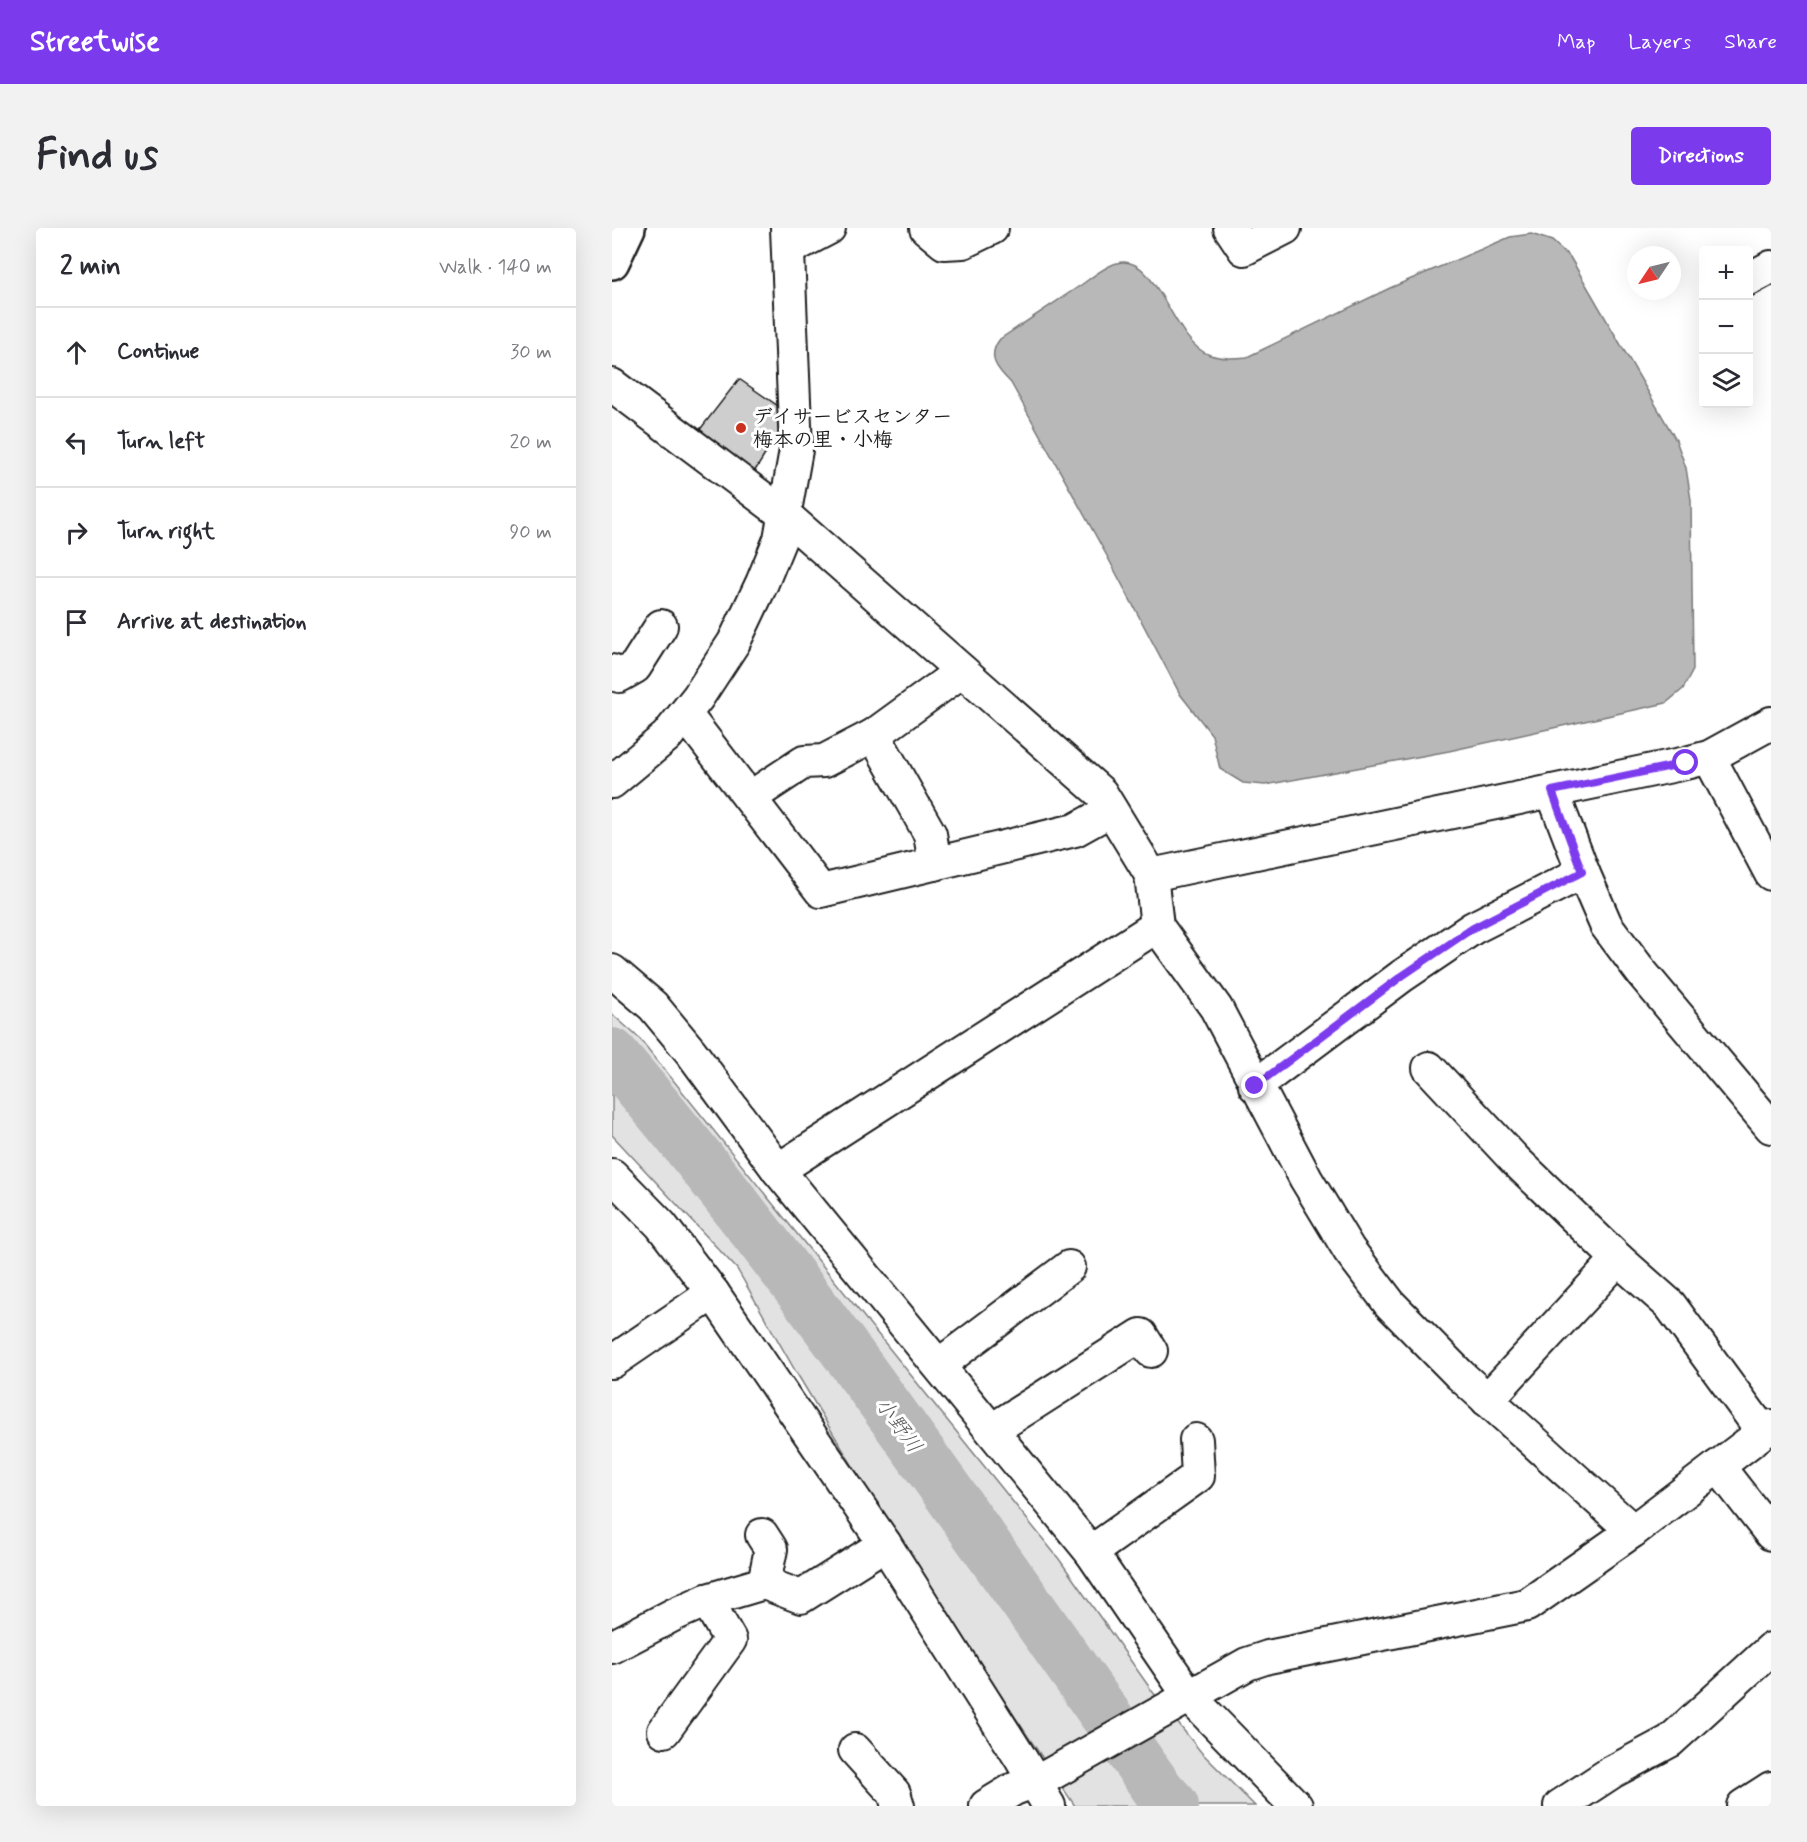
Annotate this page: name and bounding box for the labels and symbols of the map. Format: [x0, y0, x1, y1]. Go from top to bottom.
north arrow [1627, 246, 1681, 300]
place label: デイサービスセンター 梅本の里・小梅 [753, 404, 952, 454]
marker: デイサービスセンター 梅本の里・小梅 [734, 421, 748, 435]
route start [1672, 749, 1698, 775]
route end [1241, 1072, 1267, 1098]
water label: 小野川 [868, 1392, 928, 1459]

